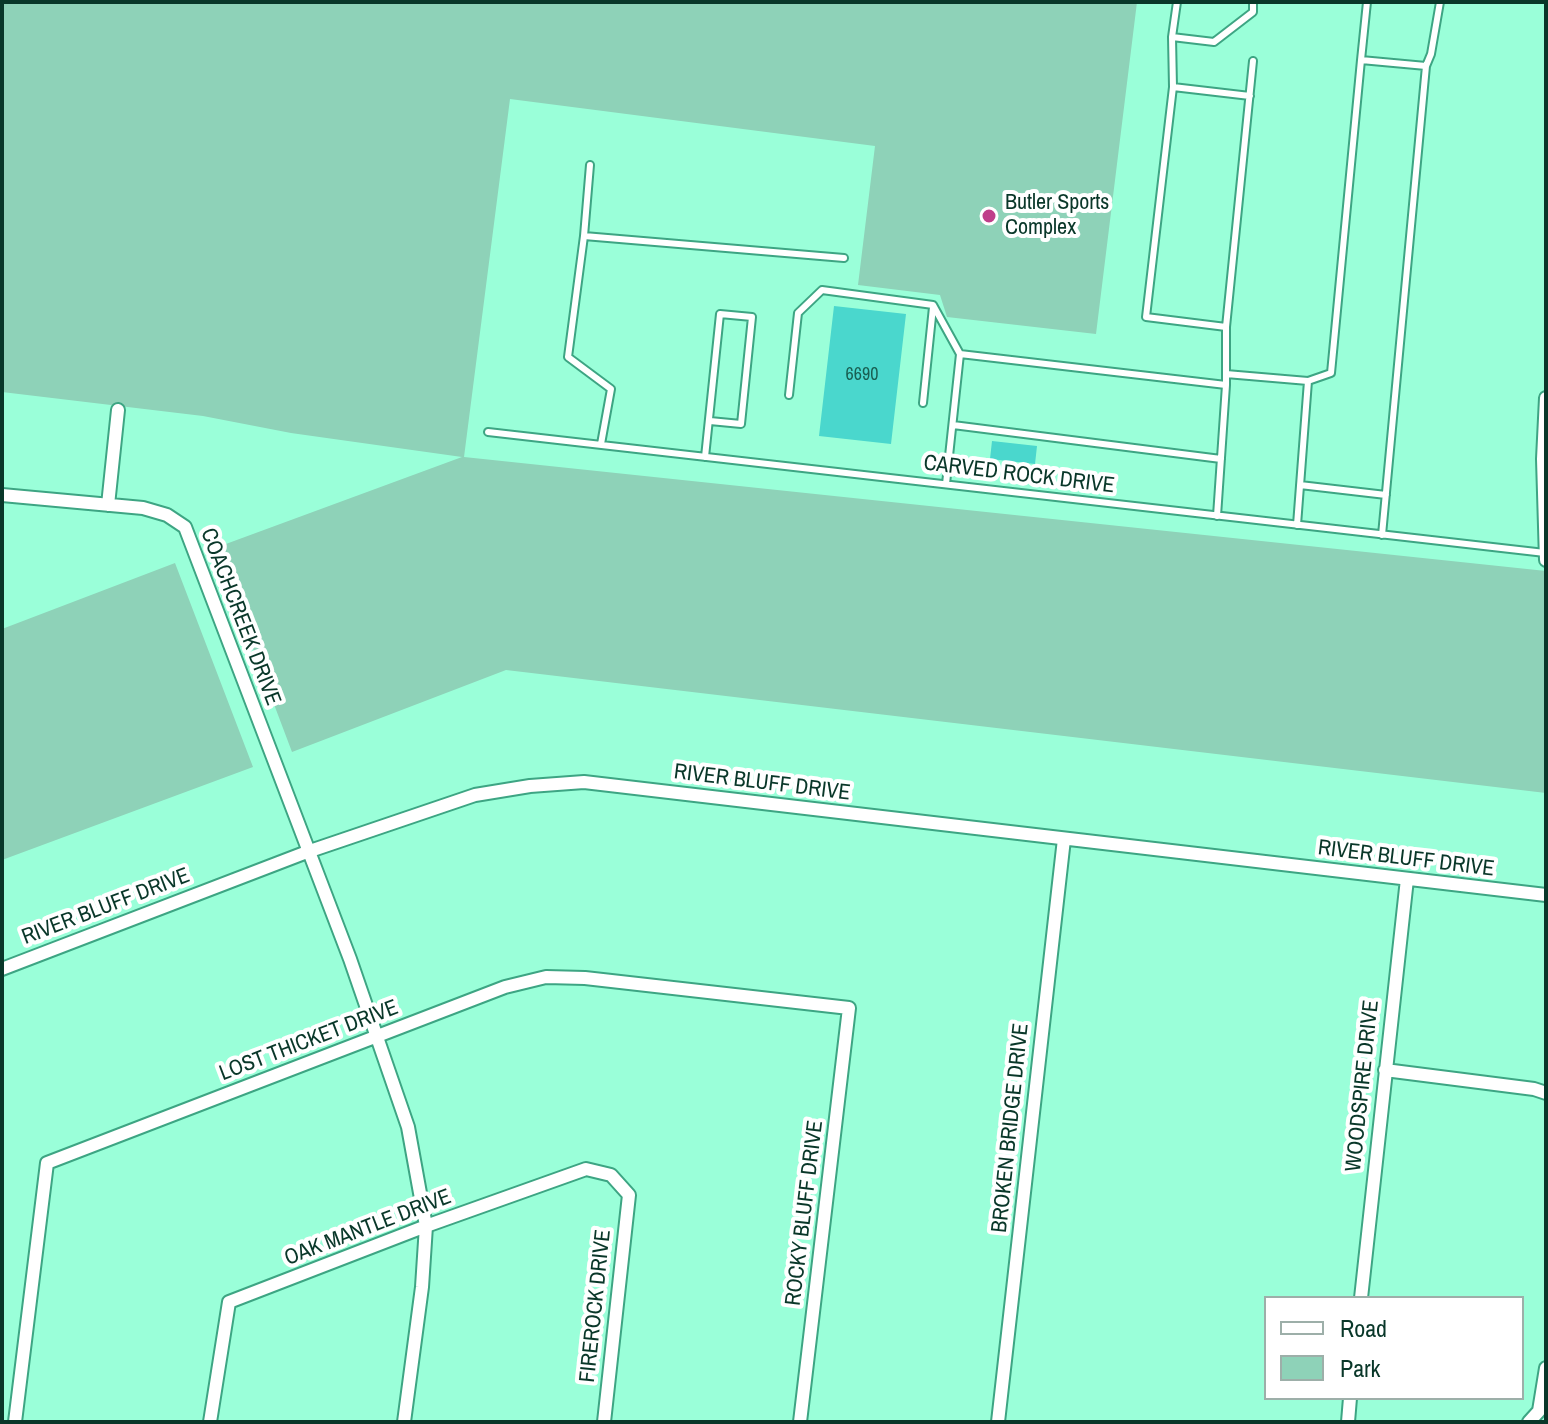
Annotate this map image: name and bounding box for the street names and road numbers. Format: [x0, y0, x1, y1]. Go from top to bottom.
street label: CARVED ROCK DRIVE [922, 450, 1116, 500]
street label: COACHCREEK DRIVE [194, 525, 286, 709]
street label: RIVER BLUFF DRIVE [672, 759, 852, 807]
street label: RIVER BLUFF DRIVE [1316, 835, 1496, 883]
street label: RIVER BLUFF DRIVE [18, 863, 194, 951]
street label: LOST THICKET DRIVE [216, 995, 402, 1087]
street label: WOODSPIRE DRIVE [1341, 999, 1385, 1173]
street label: BROKEN BRIDGE DRIVE [987, 1022, 1035, 1234]
street label: ROCKY BLUFF DRIVE [781, 1119, 829, 1307]
street label: OAK MANTLE DRIVE [281, 1184, 455, 1272]
street label: FIREROCK DRIVE [575, 1228, 617, 1384]

